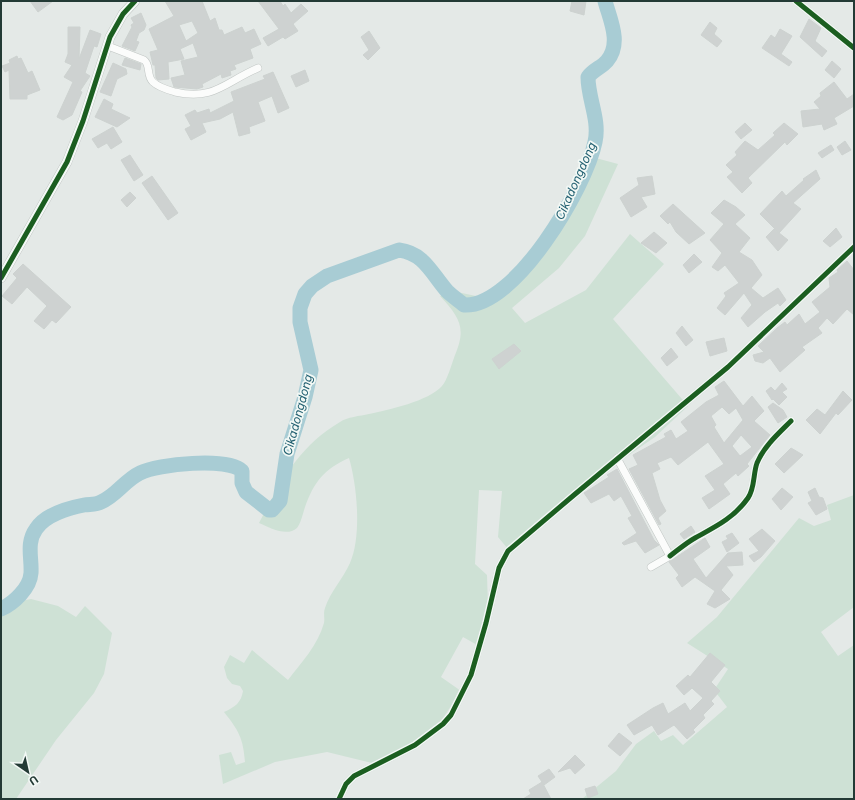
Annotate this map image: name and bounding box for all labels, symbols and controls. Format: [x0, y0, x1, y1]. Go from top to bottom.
water label: Cikadongdong [552, 140, 599, 222]
water label: Cikadongdong [279, 373, 316, 457]
north arrow [8, 752, 48, 792]
text: U [26, 772, 41, 788]

